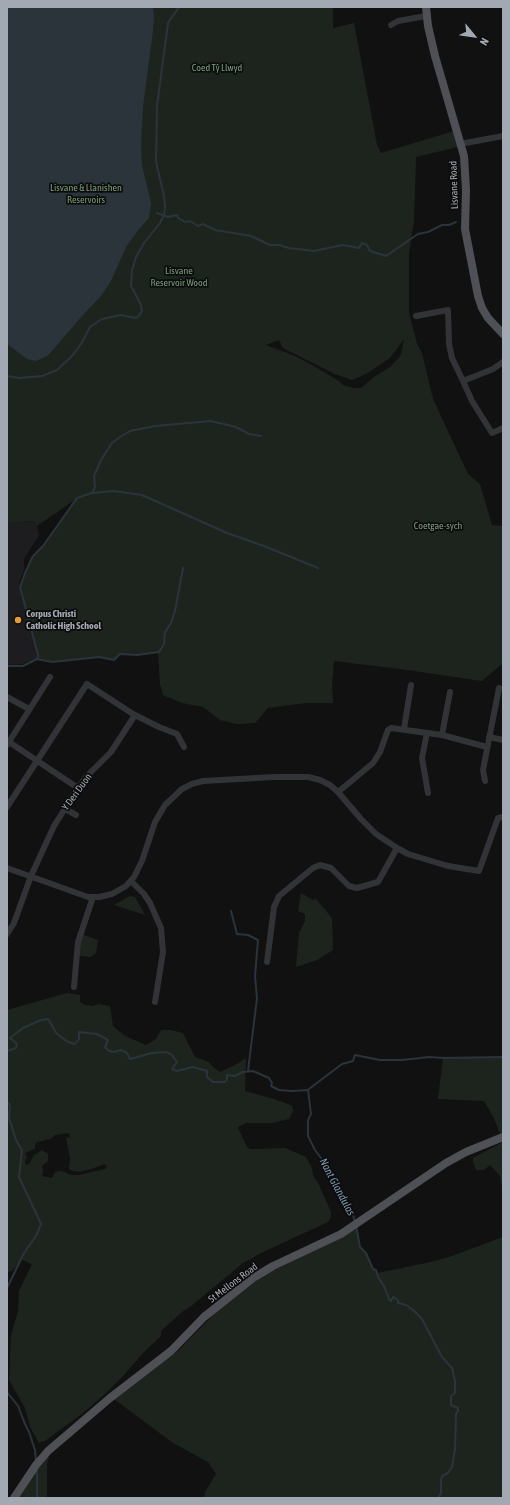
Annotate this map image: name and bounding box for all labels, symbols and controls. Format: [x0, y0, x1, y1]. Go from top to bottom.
north arrow [454, 16, 494, 56]
text: N [478, 36, 491, 48]
park label: Coed Tŷ Llwyd [192, 62, 242, 74]
street label: Lisvane Road [447, 161, 461, 209]
park label: Lisvane & Llanishen Reservoirs [50, 182, 122, 206]
park label: Lisvane Reservoir Wood [151, 265, 207, 288]
park label: Coetgae-sych [414, 520, 462, 532]
place label: Corpus Christi Catholic High School [26, 608, 101, 632]
marker: Corpus Christi Catholic High School [13, 615, 23, 625]
street label: Y Deri Duon [60, 771, 94, 813]
water label: Nant Glandulas [316, 1156, 358, 1218]
street label: St Mellons Road [206, 1261, 260, 1305]

